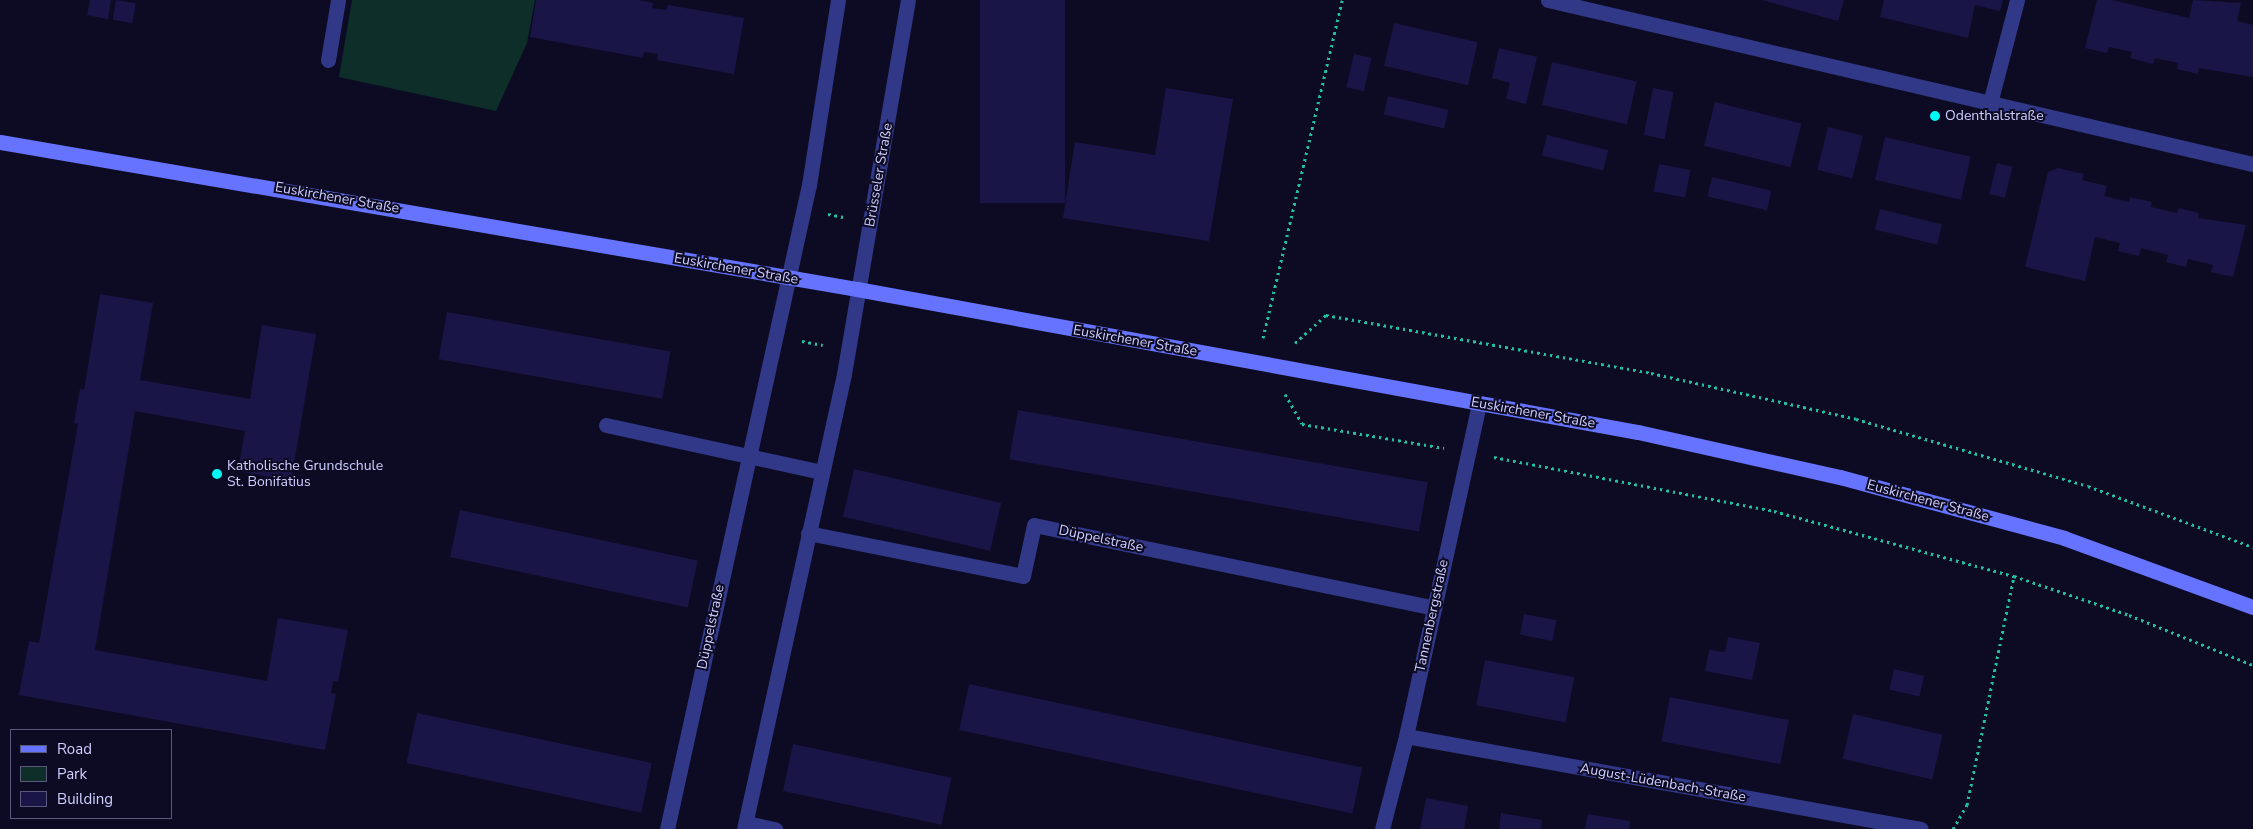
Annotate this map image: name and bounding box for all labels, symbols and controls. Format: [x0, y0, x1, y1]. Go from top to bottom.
place label: Odenthalstraße [1945, 108, 2044, 124]
marker: Odenthalstraße [1929, 110, 1941, 122]
street label: Brüsseler Straße [862, 122, 896, 228]
street label: Euskirchener Straße [274, 179, 400, 217]
street label: Euskirchener Straße [673, 250, 799, 288]
street label: Euskirchener Straße [1072, 322, 1198, 360]
street label: Euskirchener Straße [1470, 394, 1596, 432]
place label: Katholische Grundschule St. Bonifatius [227, 458, 383, 491]
marker: Katholische Grundschule St. Bonifatius [211, 468, 223, 480]
street label: Euskirchener Straße [1865, 477, 1991, 525]
street label: Düppelstraße [1057, 522, 1145, 556]
street label: Tannenbergstraße [1412, 558, 1452, 674]
street label: Düppelstraße [694, 583, 728, 671]
legend [10, 729, 172, 819]
text: Road [57, 739, 92, 759]
street label: August-Lüdenbach-Straße [1579, 760, 1747, 806]
text: Park [57, 764, 87, 784]
text: Building [57, 789, 113, 809]

